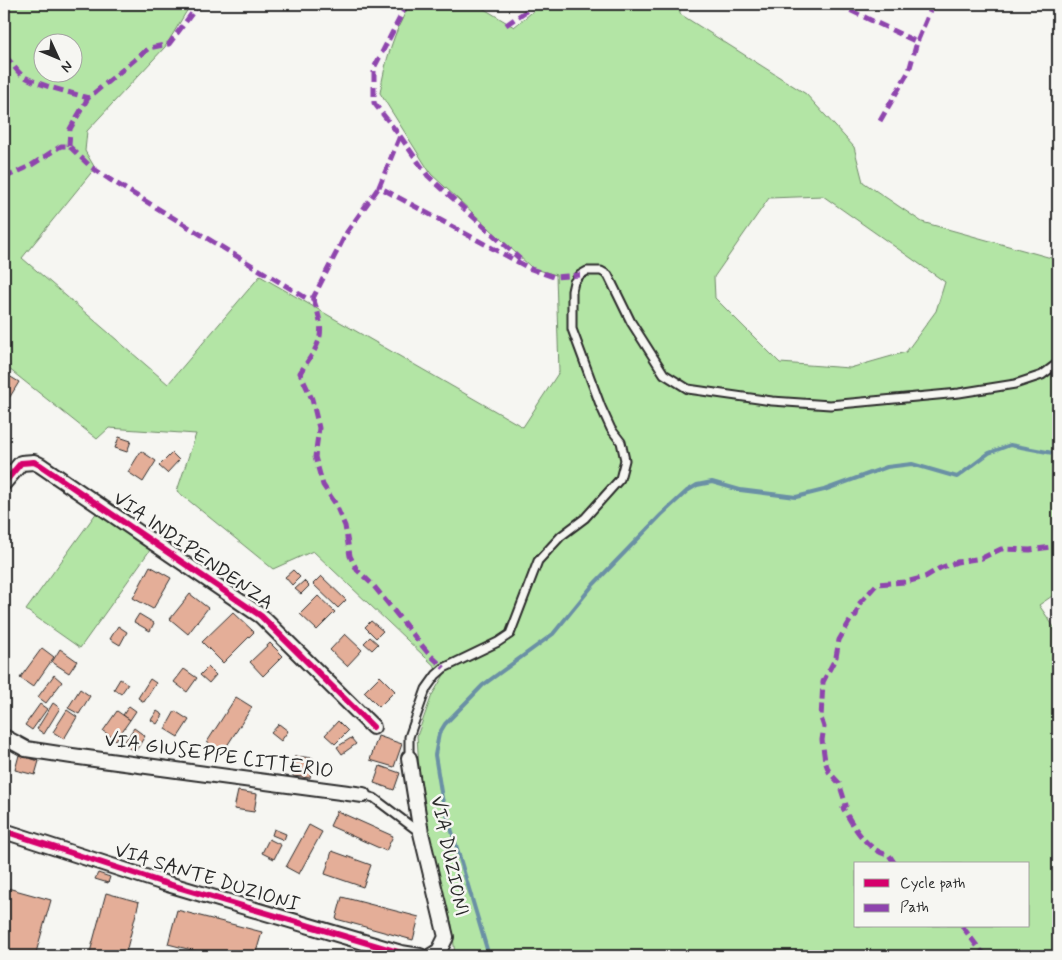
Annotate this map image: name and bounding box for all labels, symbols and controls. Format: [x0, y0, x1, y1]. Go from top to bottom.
north arrow [32, 32, 82, 82]
text: N [57, 57, 76, 76]
street label: VIA INDIPENDENZA [107, 485, 279, 617]
street label: VIA GIUSEPPE CITTERIO [103, 727, 335, 785]
street label: VIA DUZIONI [423, 793, 475, 919]
street label: VIA SANTE DUZIONI [111, 837, 303, 919]
legend [854, 862, 1030, 928]
text: Cycle path [900, 874, 965, 894]
text: Path [900, 898, 929, 918]

